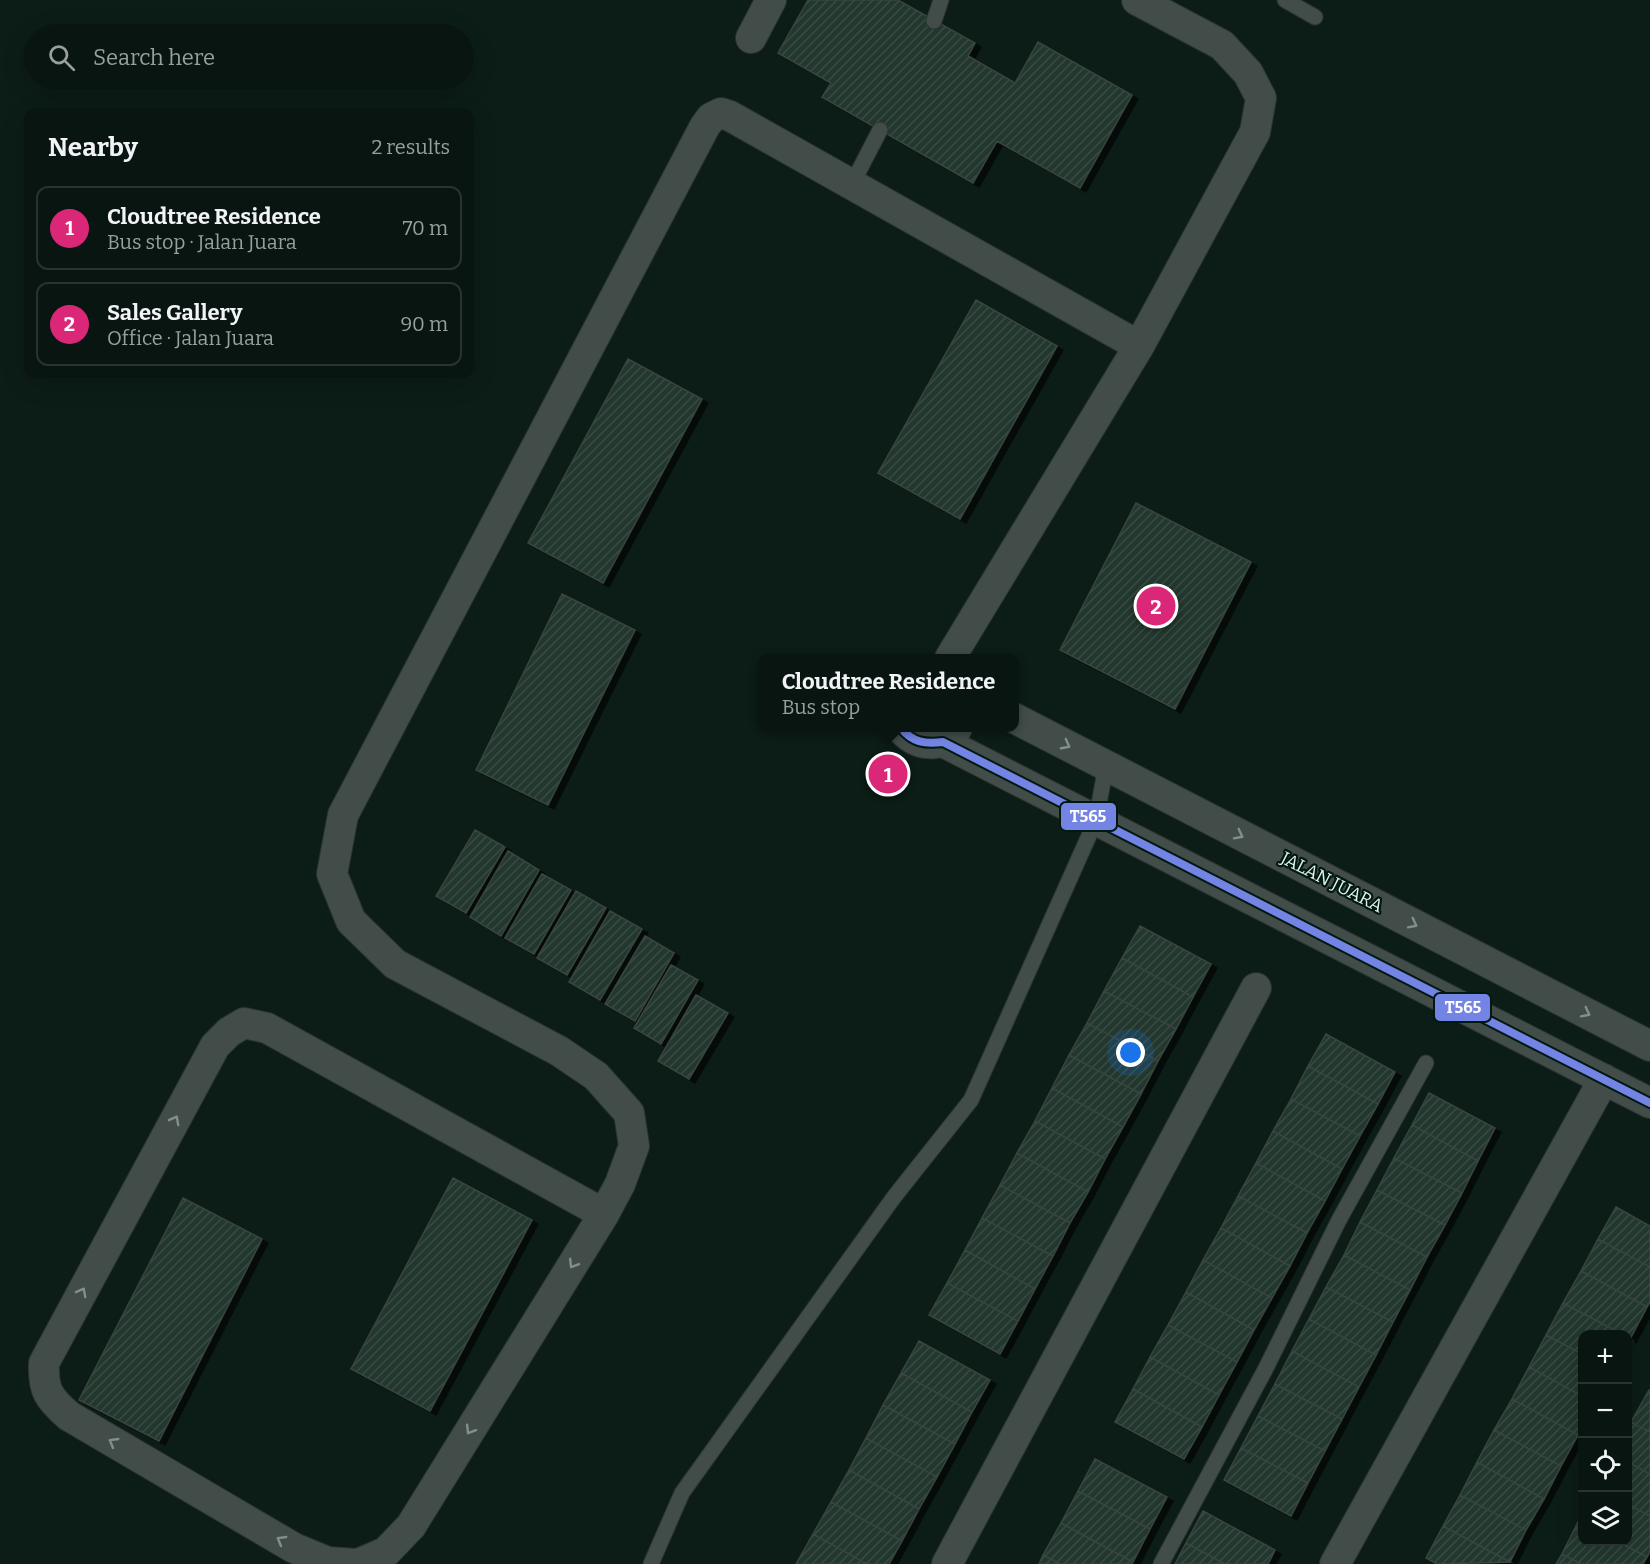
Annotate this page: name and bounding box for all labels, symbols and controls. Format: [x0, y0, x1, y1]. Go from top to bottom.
search box [24, 24, 474, 90]
icon: search [45, 41, 78, 74]
text: Search here [93, 44, 215, 71]
text: Nearby [48, 132, 138, 163]
text: 2 results [371, 135, 450, 159]
text: Cloudtree Residence [107, 203, 321, 230]
text: 1 [65, 216, 74, 240]
text: 70 m [402, 216, 448, 240]
text: Bus stop · Jalan Juara [107, 230, 297, 254]
text: Sales Gallery [107, 299, 243, 326]
text: 2 [64, 312, 75, 336]
text: 90 m [400, 312, 448, 336]
text: Office · Jalan Juara [107, 326, 274, 350]
pin: 2 [1136, 584, 1176, 628]
popup [758, 654, 1019, 732]
text: Cloudtree Residence [782, 668, 995, 695]
text: Bus stop [782, 695, 860, 719]
one-way arrow [1060, 738, 1070, 749]
pin: 1 [868, 752, 908, 796]
line badge: T565 [1060, 802, 1117, 831]
text: T565 [1070, 807, 1106, 826]
one-way arrow [1233, 827, 1244, 839]
street label: JALAN JUARA [1276, 846, 1387, 917]
one-way arrow [1406, 916, 1417, 928]
line badge: T565 [1434, 993, 1491, 1022]
text: T565 [1445, 998, 1481, 1017]
one-way arrow [1580, 1006, 1590, 1017]
your location [1116, 1038, 1145, 1067]
one-way arrow [168, 1116, 179, 1126]
one-way arrow [568, 1258, 580, 1268]
one-way arrow [75, 1287, 86, 1298]
map controls [1578, 1330, 1632, 1546]
button: + [1578, 1330, 1632, 1384]
button: − [1578, 1384, 1632, 1438]
one-way arrow [466, 1424, 478, 1434]
one-way arrow [109, 1437, 119, 1449]
button: locate [1578, 1438, 1632, 1492]
button: layers [1578, 1492, 1632, 1546]
one-way arrow [277, 1536, 287, 1548]

